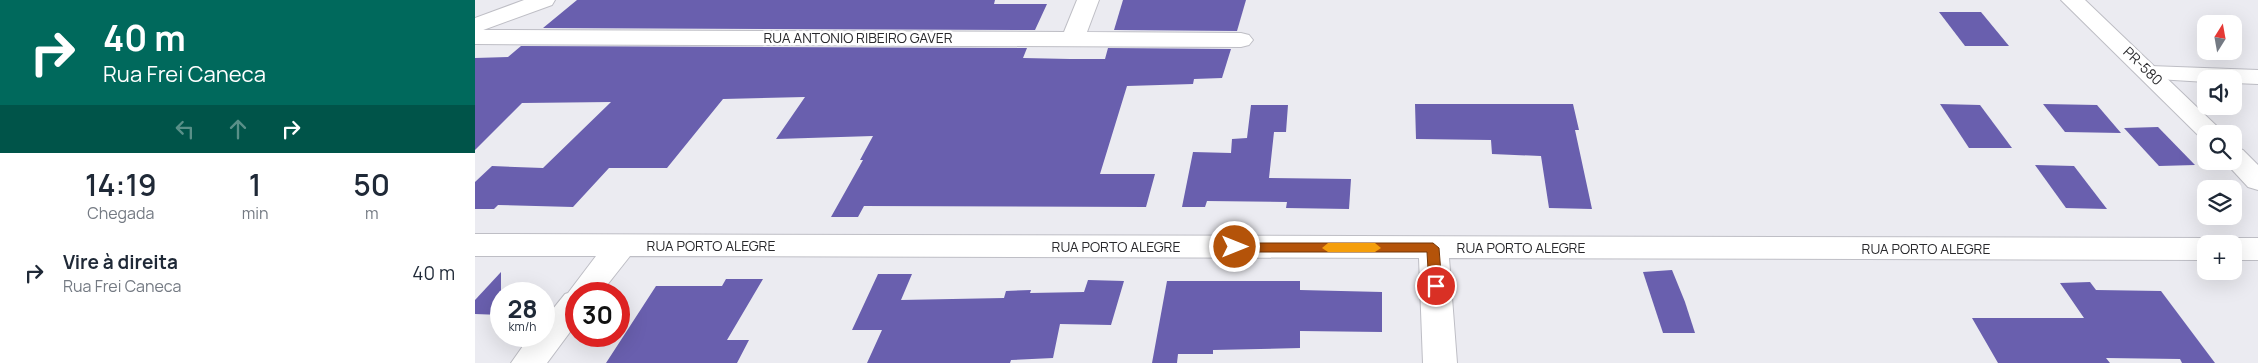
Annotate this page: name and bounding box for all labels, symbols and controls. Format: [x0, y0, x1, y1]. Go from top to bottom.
text: 40 m [103, 14, 186, 62]
north arrow [2197, 15, 2243, 60]
map controls [2197, 15, 2242, 280]
icon: right [20, 20, 85, 85]
street label: RUA ANTONIO RIBEIRO GAVER [763, 28, 953, 47]
street label: PR-580 [2120, 42, 2167, 89]
text: Rua Frei Caneca [103, 59, 266, 89]
button: sound [2197, 70, 2242, 115]
icon: left [171, 115, 199, 143]
icon: ahead [224, 115, 252, 143]
icon: right [277, 115, 305, 143]
button: search [2197, 125, 2242, 170]
text: 14:19 [85, 164, 157, 205]
text: 1 [249, 164, 261, 205]
text: 50 [353, 164, 390, 205]
button: layers [2197, 180, 2242, 225]
text: Chegada [87, 202, 154, 224]
text: min [242, 202, 268, 224]
text: m [365, 202, 379, 224]
position arrow [1208, 220, 1260, 272]
button: + [2197, 235, 2242, 280]
street label: RUA PORTO ALEGRE [647, 236, 775, 255]
street label: RUA PORTO ALEGRE [1052, 237, 1180, 256]
street label: RUA PORTO ALEGRE [1457, 238, 1585, 257]
street label: RUA PORTO ALEGRE [1862, 239, 1990, 258]
text: Vire à direita [63, 249, 178, 275]
icon: right [20, 259, 48, 287]
text: 40 m [412, 260, 455, 286]
pin [1415, 265, 1457, 307]
icon: arrive [1422, 272, 1450, 300]
text: Rua Frei Caneca [63, 275, 181, 297]
speed limit sign: 30 [565, 282, 630, 347]
text: 28 [507, 291, 538, 326]
text: km/h [509, 318, 536, 335]

